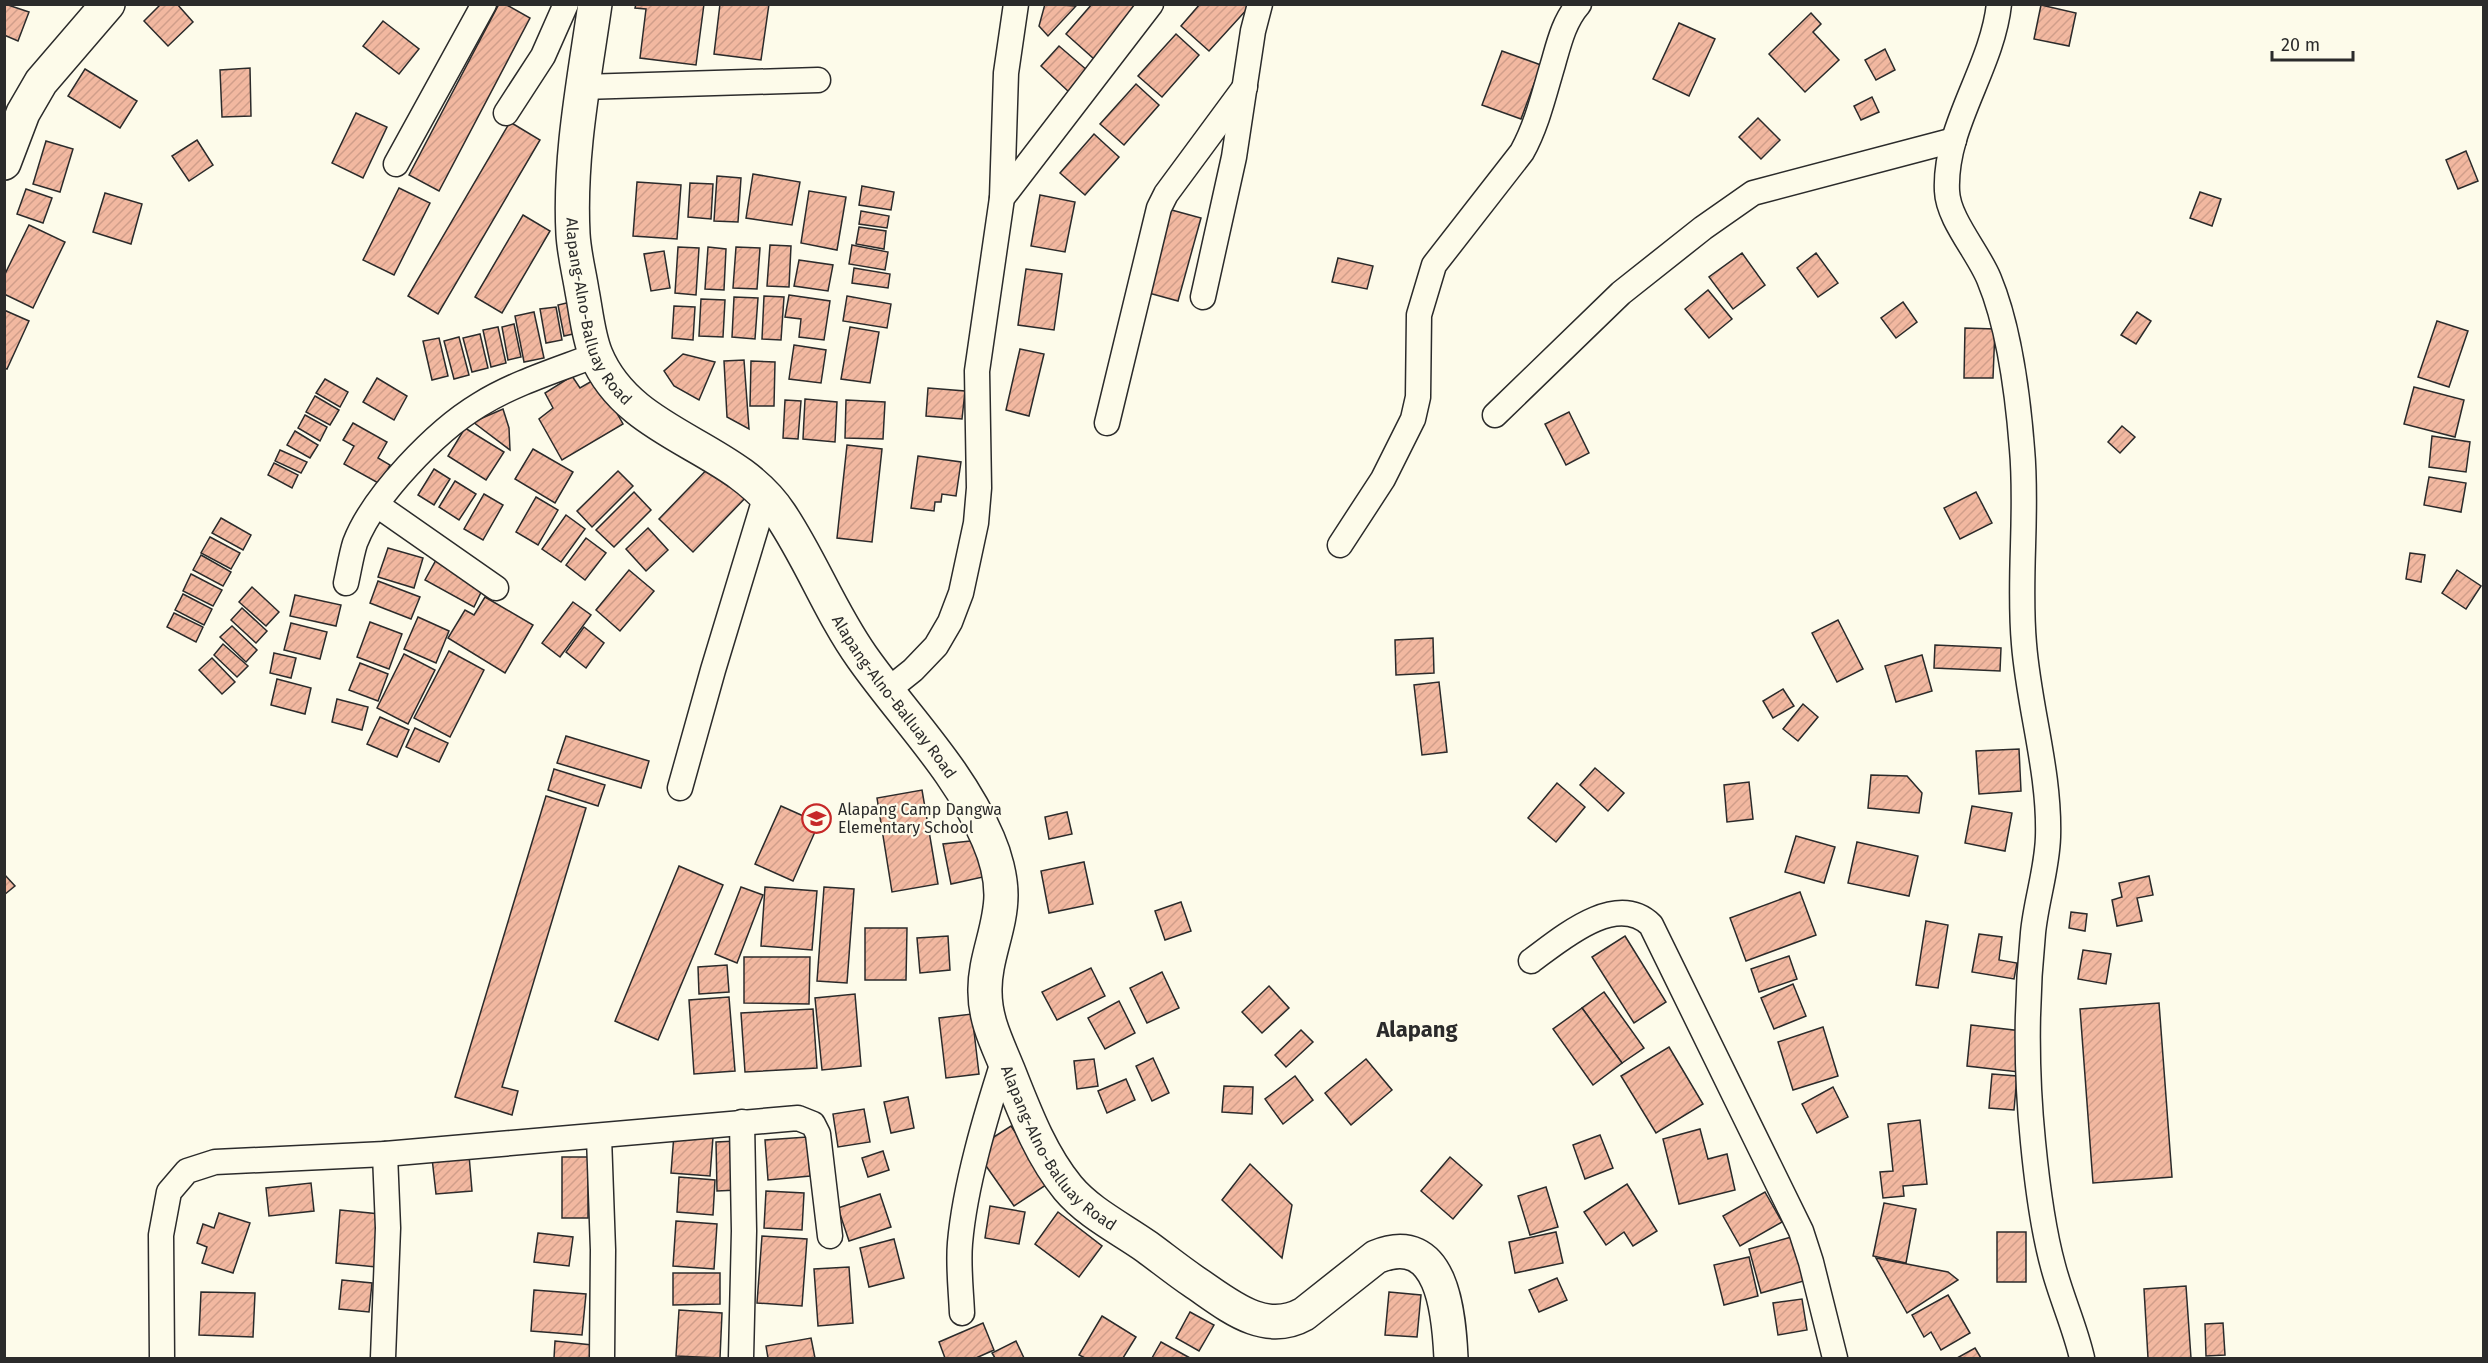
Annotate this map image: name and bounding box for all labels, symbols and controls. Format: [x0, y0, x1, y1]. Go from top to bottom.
scale bar [2272, 24, 2353, 62]
text: 20 m [2281, 34, 2320, 56]
street label: Alapang-Alno-Balluay Road [563, 217, 636, 409]
street label: Alapang-Alno-Balluay Road [828, 612, 961, 782]
place label: Alapang Camp Dangwa Elementary School [838, 800, 1002, 837]
school or university icon: Alapang Camp Dangwa Elementary School [801, 802, 833, 834]
district label: Alapang [1375, 1016, 1458, 1043]
street label: Alapang-Alno-Balluay Road [998, 1063, 1120, 1234]

